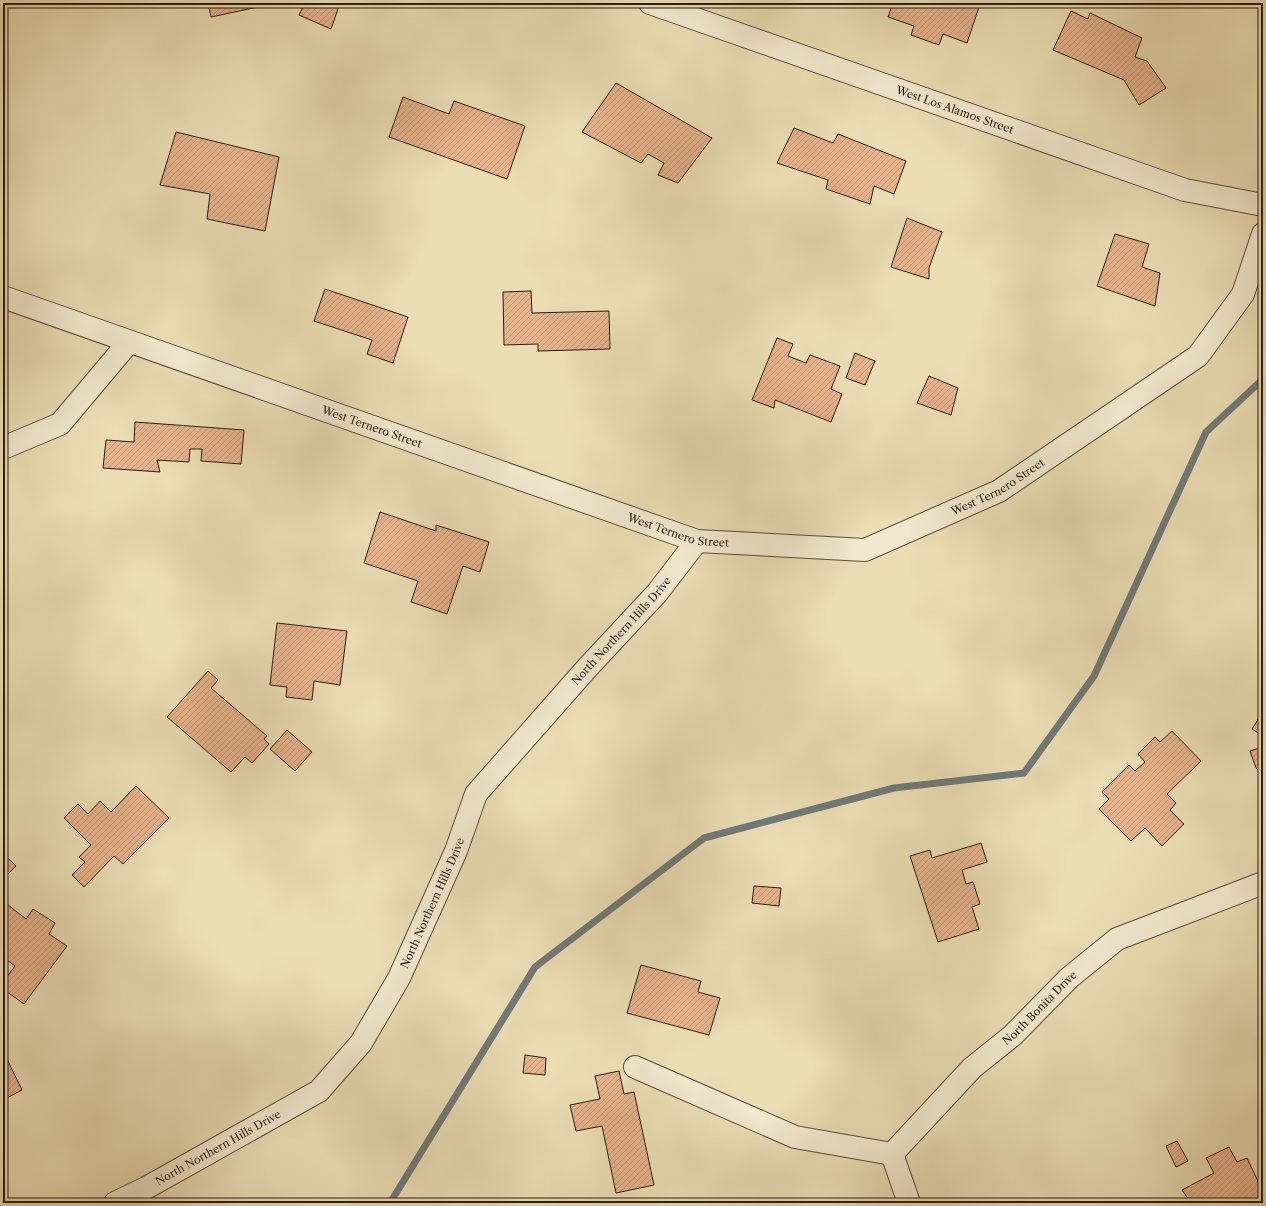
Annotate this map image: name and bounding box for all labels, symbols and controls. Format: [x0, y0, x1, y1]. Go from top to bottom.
street label: West Los Alamos Street [893, 82, 1016, 137]
street label: West Ternero Street [319, 402, 424, 451]
street label: West Ternero Street [948, 455, 1047, 519]
street label: West Ternero Street [625, 510, 729, 550]
street label: North Northern Hills Drive [569, 574, 674, 688]
street label: North Northern Hills Drive [397, 836, 467, 970]
street label: North Bonita Drive [999, 968, 1080, 1048]
street label: North Northern Hills Drive [153, 1107, 283, 1188]

